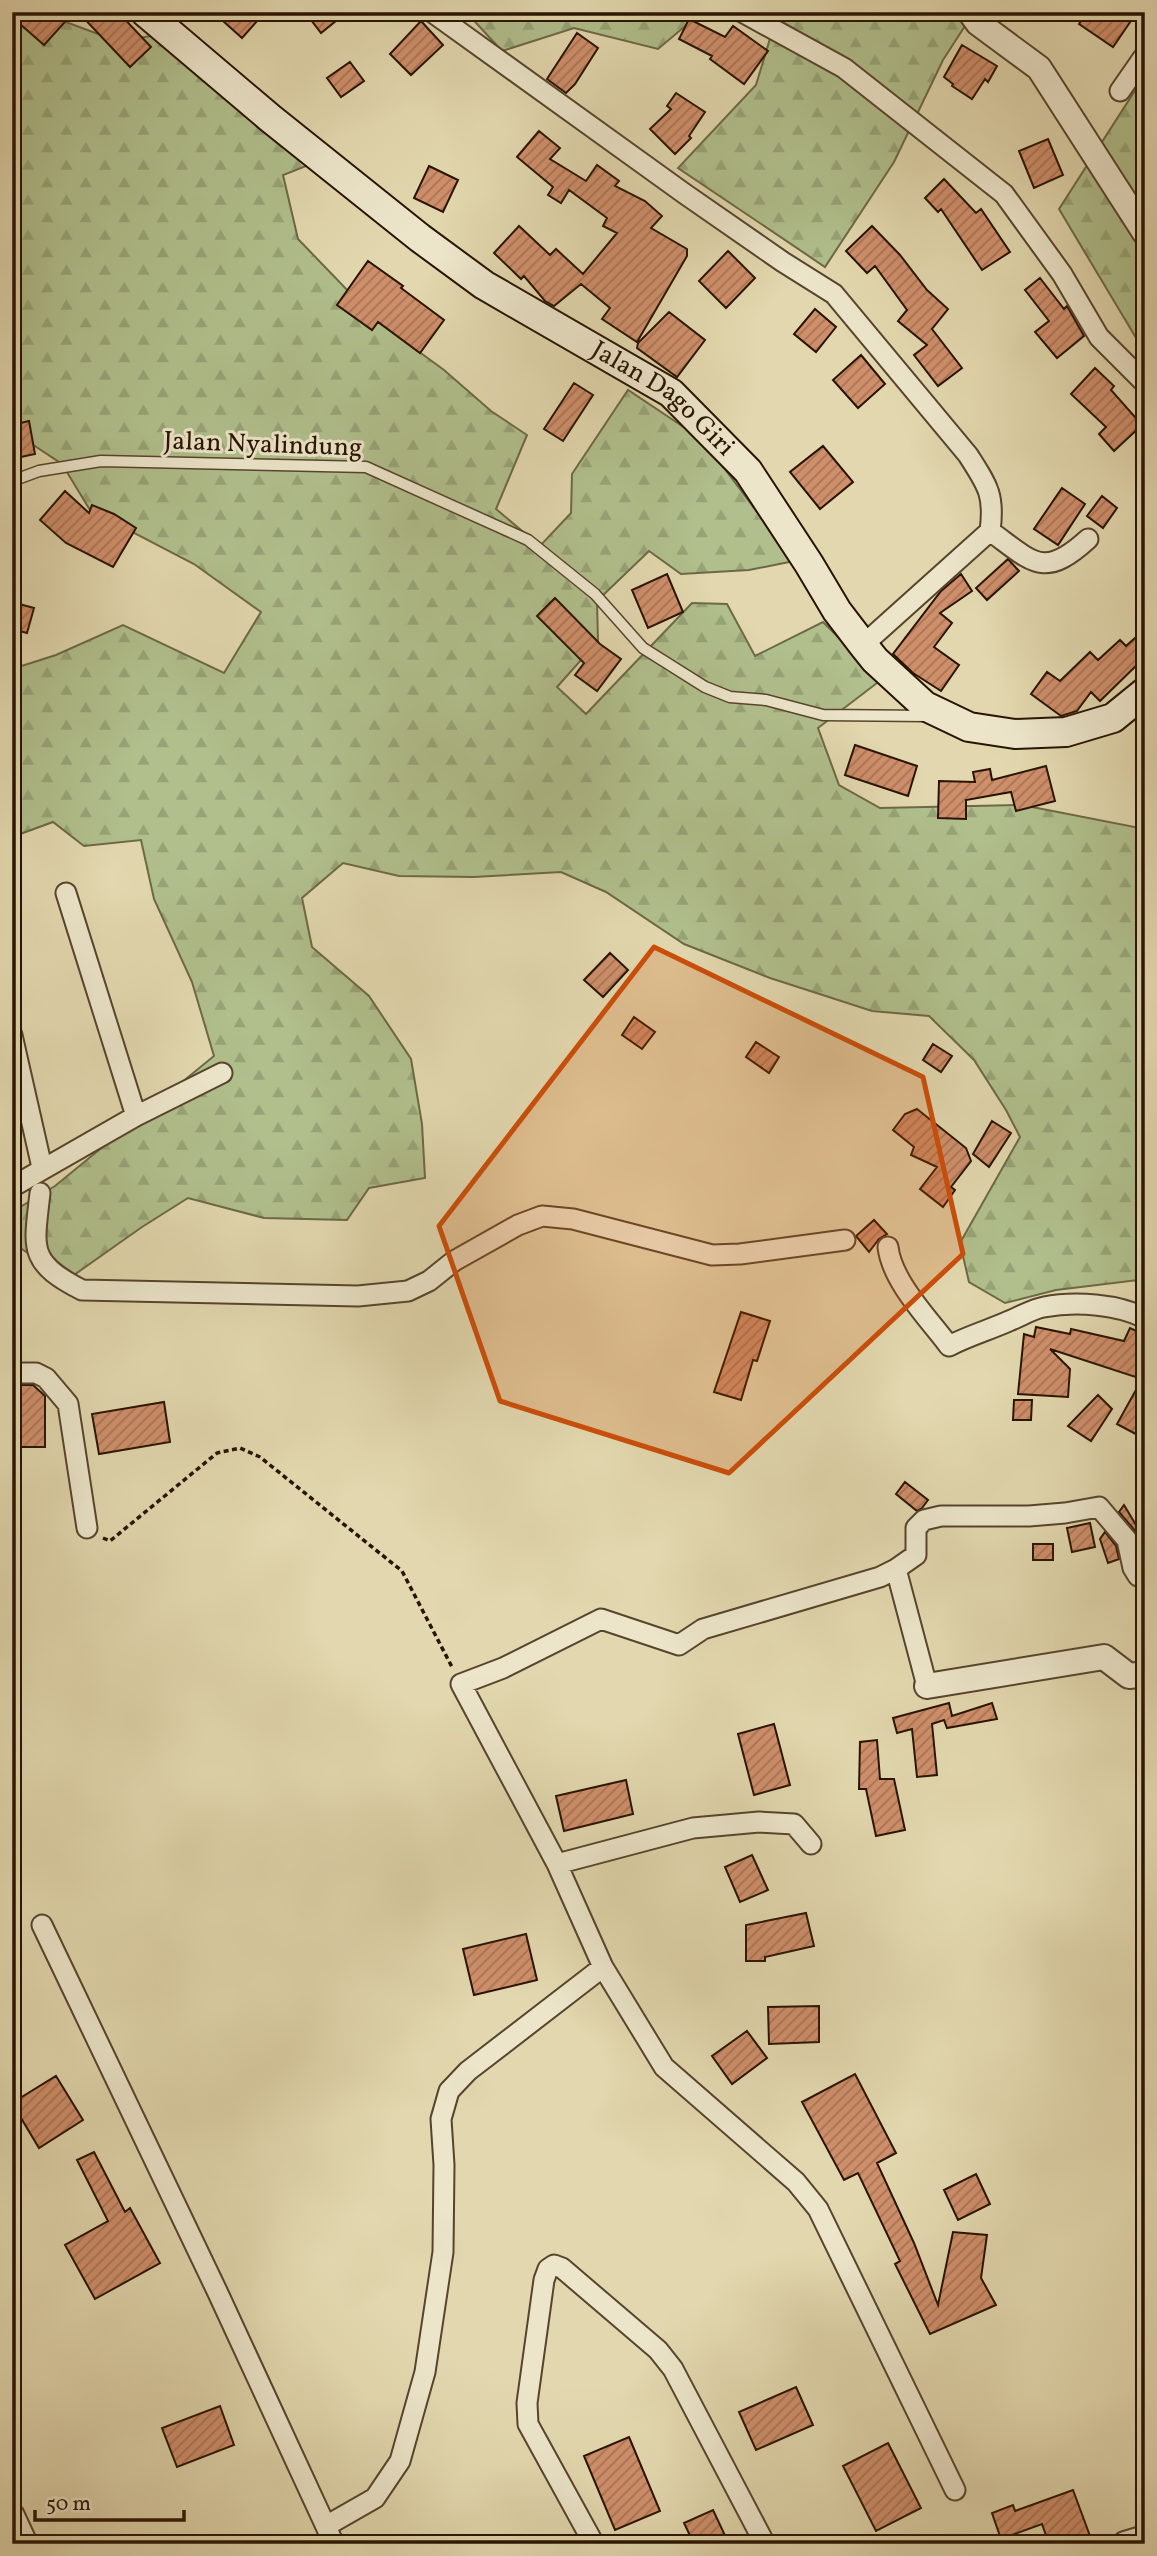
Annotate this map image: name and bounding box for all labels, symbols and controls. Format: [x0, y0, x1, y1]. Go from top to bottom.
street label: Jalan Dago Giri [584, 333, 742, 465]
street label: Jalan Nyalindung [163, 424, 363, 466]
scale bar [35, 2479, 184, 2523]
text: 50 m [46, 2490, 91, 2519]

